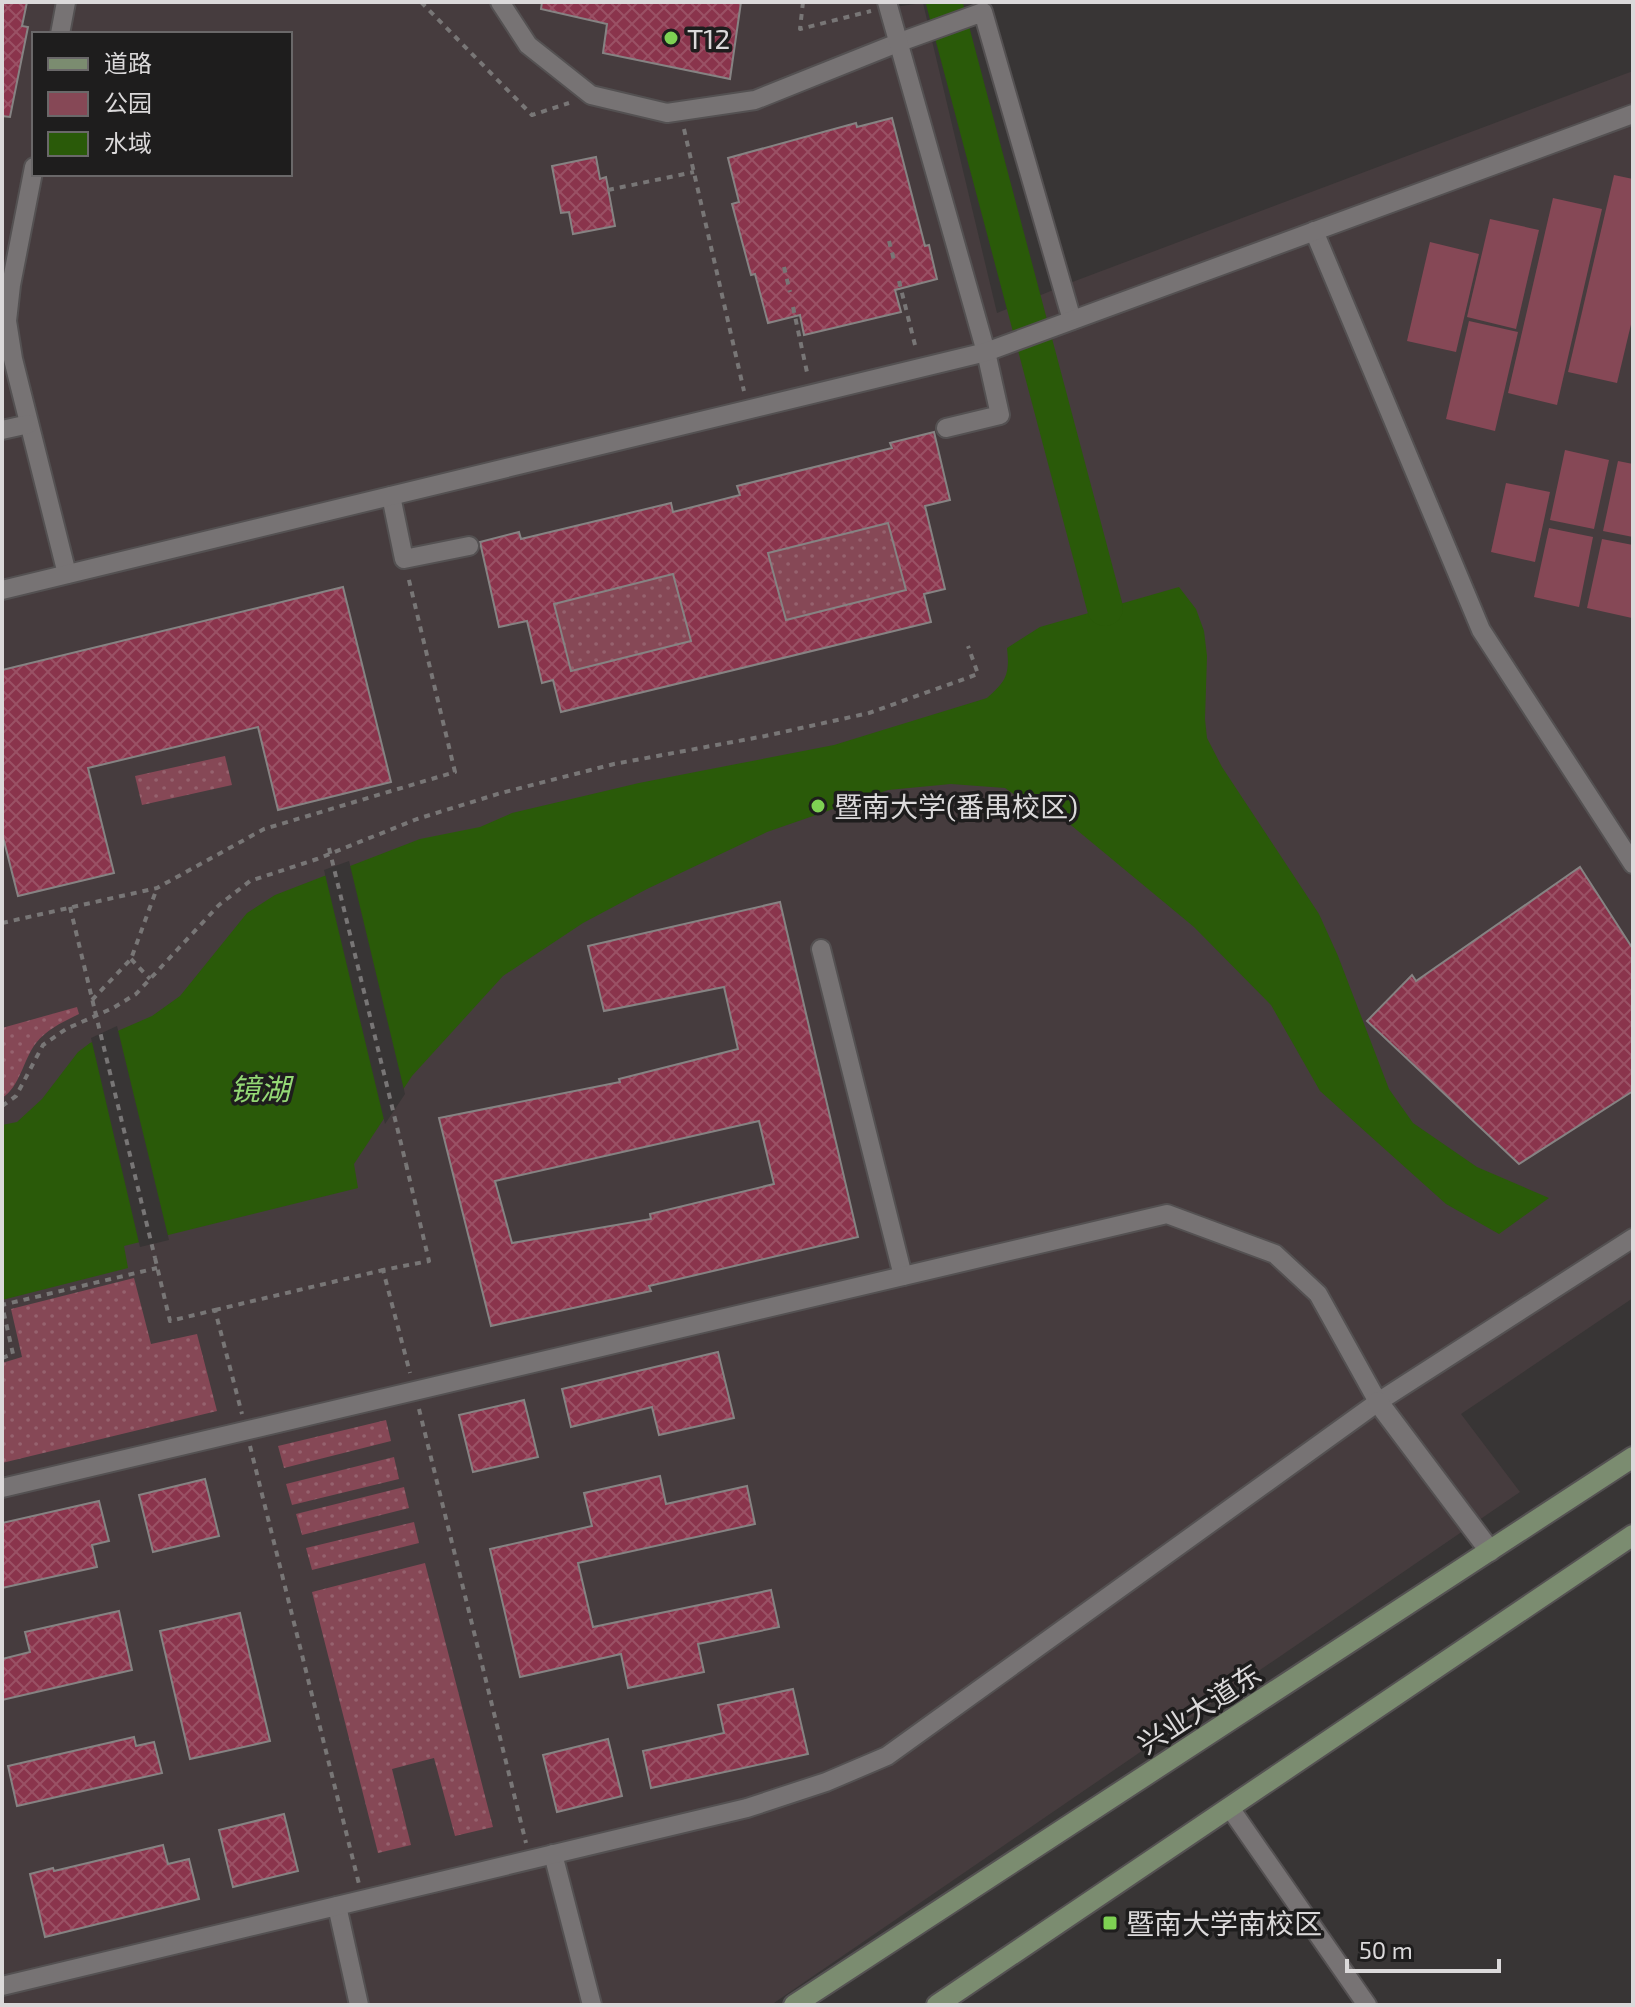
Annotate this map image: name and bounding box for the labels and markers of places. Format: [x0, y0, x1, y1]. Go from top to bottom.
place label: T12 [687, 21, 730, 55]
marker: T12 [662, 29, 680, 47]
place label: 暨南大学(番禺校区) [834, 789, 1078, 823]
marker: 暨南大学(番禺校区) [809, 797, 827, 815]
place label: 暨南大学南校区 [1126, 1906, 1322, 1940]
marker: 暨南大学南校区 [1101, 1914, 1119, 1932]

